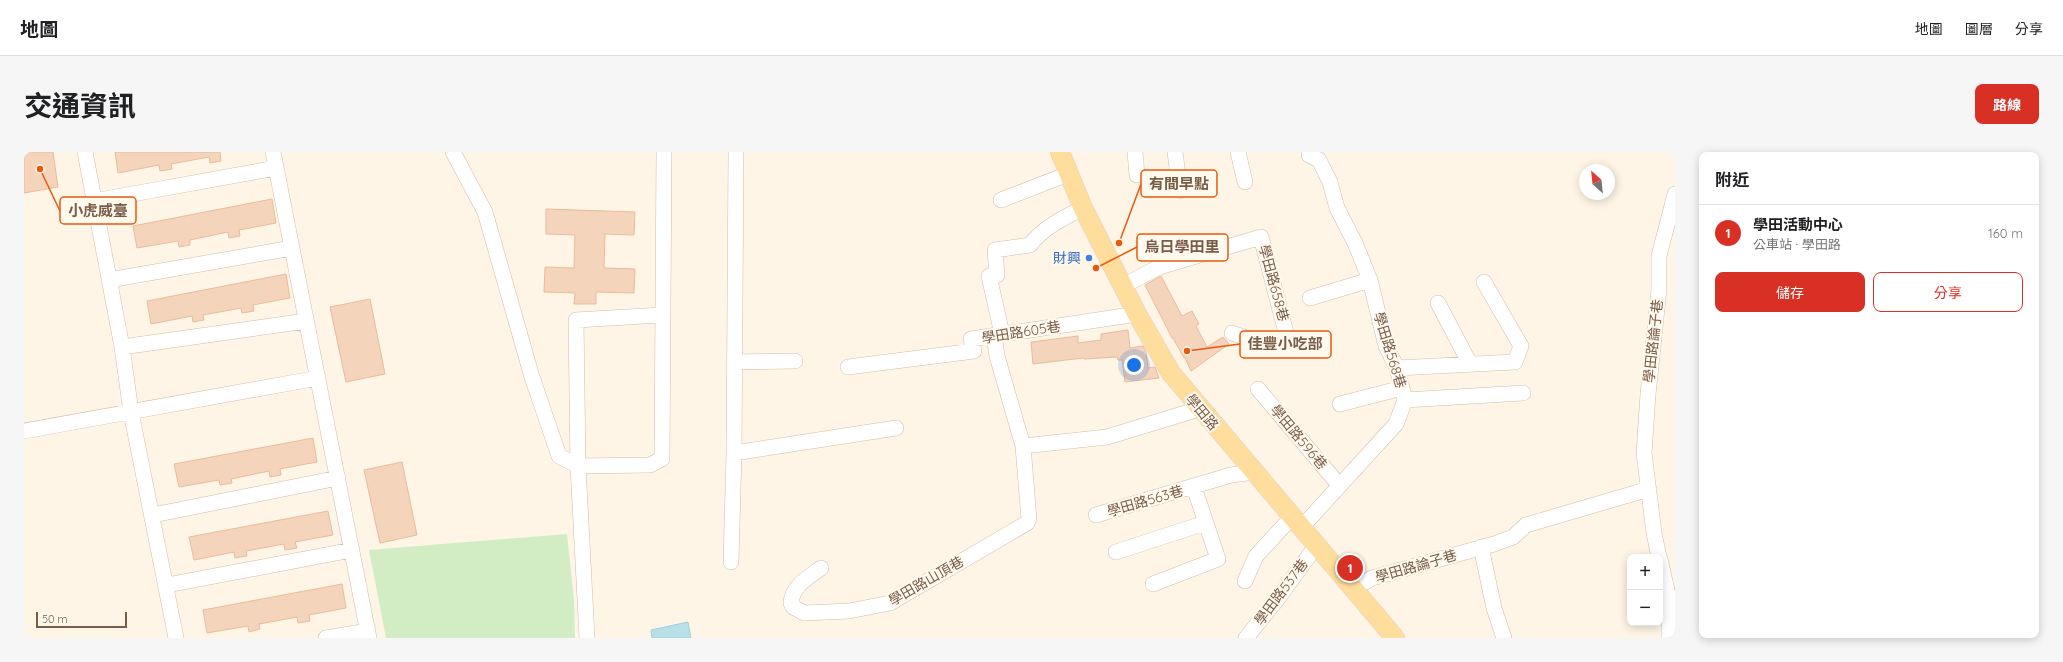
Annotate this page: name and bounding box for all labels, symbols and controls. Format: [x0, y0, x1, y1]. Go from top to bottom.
text: 地圖 [20, 17, 58, 41]
text: 地圖 [1915, 20, 1943, 38]
text: 圖層 [1965, 20, 1993, 38]
text: 分享 [2015, 20, 2043, 38]
button: 路線 [1975, 84, 2039, 124]
text: 交通資訊 [24, 88, 136, 123]
north arrow [1579, 164, 1615, 200]
text: 附近 [1715, 169, 1749, 190]
callout: 有間早點 [1141, 170, 1217, 197]
text: 有間早點 [1149, 174, 1209, 193]
callout: 小虎威臺 [60, 197, 136, 224]
text: 小虎威臺 [68, 201, 128, 220]
text: 學田活動中心 [1753, 215, 1843, 234]
text: 1 [1725, 225, 1731, 241]
text: 160 m [1988, 225, 2023, 241]
callout: 烏日學田里 [1137, 234, 1228, 261]
text: 公車站 · 學田路 [1753, 236, 1841, 252]
text: 烏日學田里 [1144, 237, 1220, 256]
street label: 學田路658巷 [1255, 243, 1293, 323]
place label: 財興 [1053, 249, 1081, 267]
marker: 財興 [1084, 253, 1094, 263]
button: 儲存 [1715, 272, 1865, 312]
button: 分享 [1873, 272, 2023, 312]
street label: 學田路論子巷 [1640, 298, 1666, 384]
street label: 學田路568巷 [1370, 310, 1410, 390]
street label: 學田路605巷 [980, 317, 1062, 347]
callout: 佳豐小吃部 [1240, 331, 1331, 358]
text: 佳豐小吃部 [1247, 334, 1323, 353]
your location [1124, 355, 1144, 375]
street label: 學田路 [1182, 390, 1222, 434]
street label: 學田路596巷 [1267, 401, 1331, 473]
street label: 學田路563巷 [1105, 482, 1185, 520]
street label: 學田路論子巷 [1373, 546, 1459, 586]
street label: 學田路山頂巷 [885, 552, 967, 610]
pin: 1 [1337, 553, 1363, 583]
map controls [1627, 554, 1663, 626]
button: + [1627, 554, 1663, 590]
street label: 學田路537巷 [1250, 555, 1312, 629]
button: − [1627, 590, 1663, 626]
scale bar [36, 610, 127, 629]
text: 50 m [42, 612, 68, 626]

